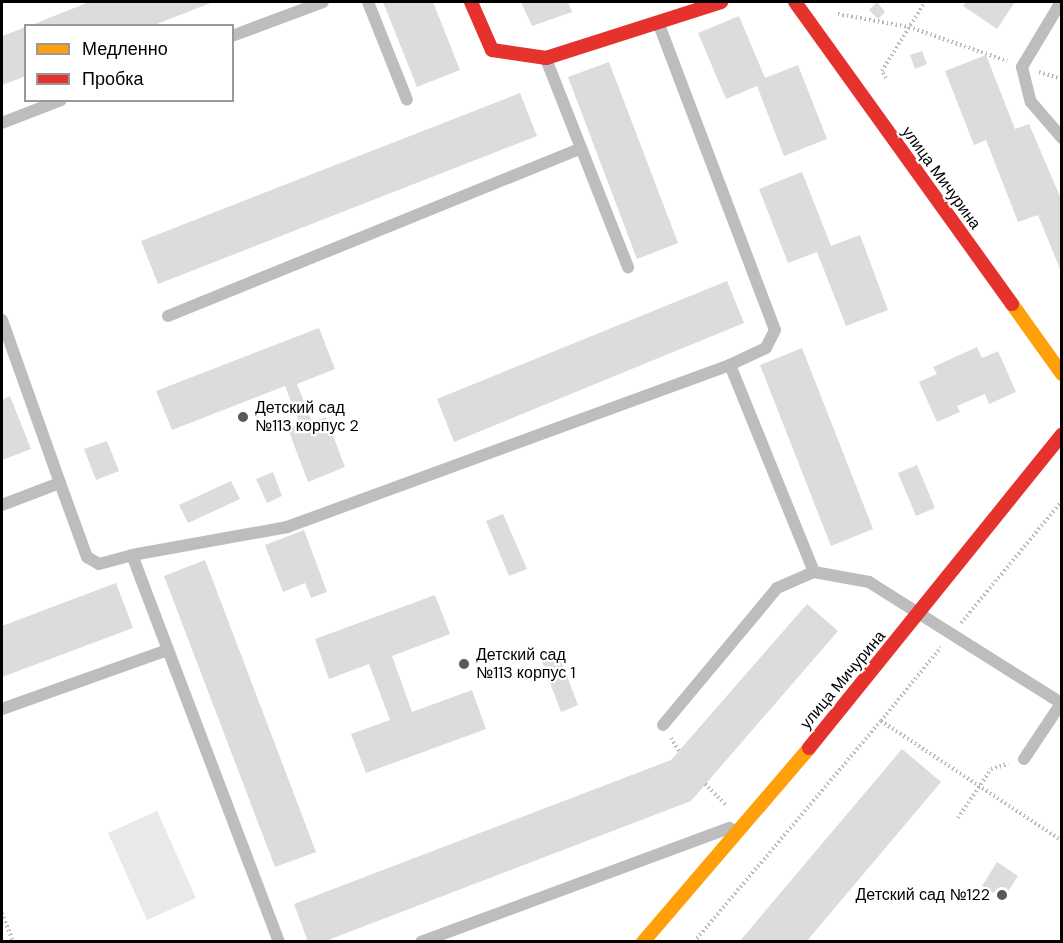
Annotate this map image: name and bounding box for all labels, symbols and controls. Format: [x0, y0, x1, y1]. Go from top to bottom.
legend [24, 24, 234, 102]
text: Медленно [82, 37, 168, 61]
text: Пробка [82, 67, 144, 91]
street label: улица Мичурина [897, 123, 985, 233]
place label: Детский сад №113 корпус 2 [255, 398, 359, 436]
marker: Детский сад №113 корпус 2 [236, 410, 250, 424]
street label: улица Мичурина [796, 627, 890, 733]
place label: Детский сад №113 корпус 1 [476, 645, 576, 683]
marker: Детский сад №113 корпус 1 [457, 657, 471, 671]
place label: Детский сад №122 [855, 885, 990, 905]
marker: Детский сад №122 [995, 888, 1009, 902]

